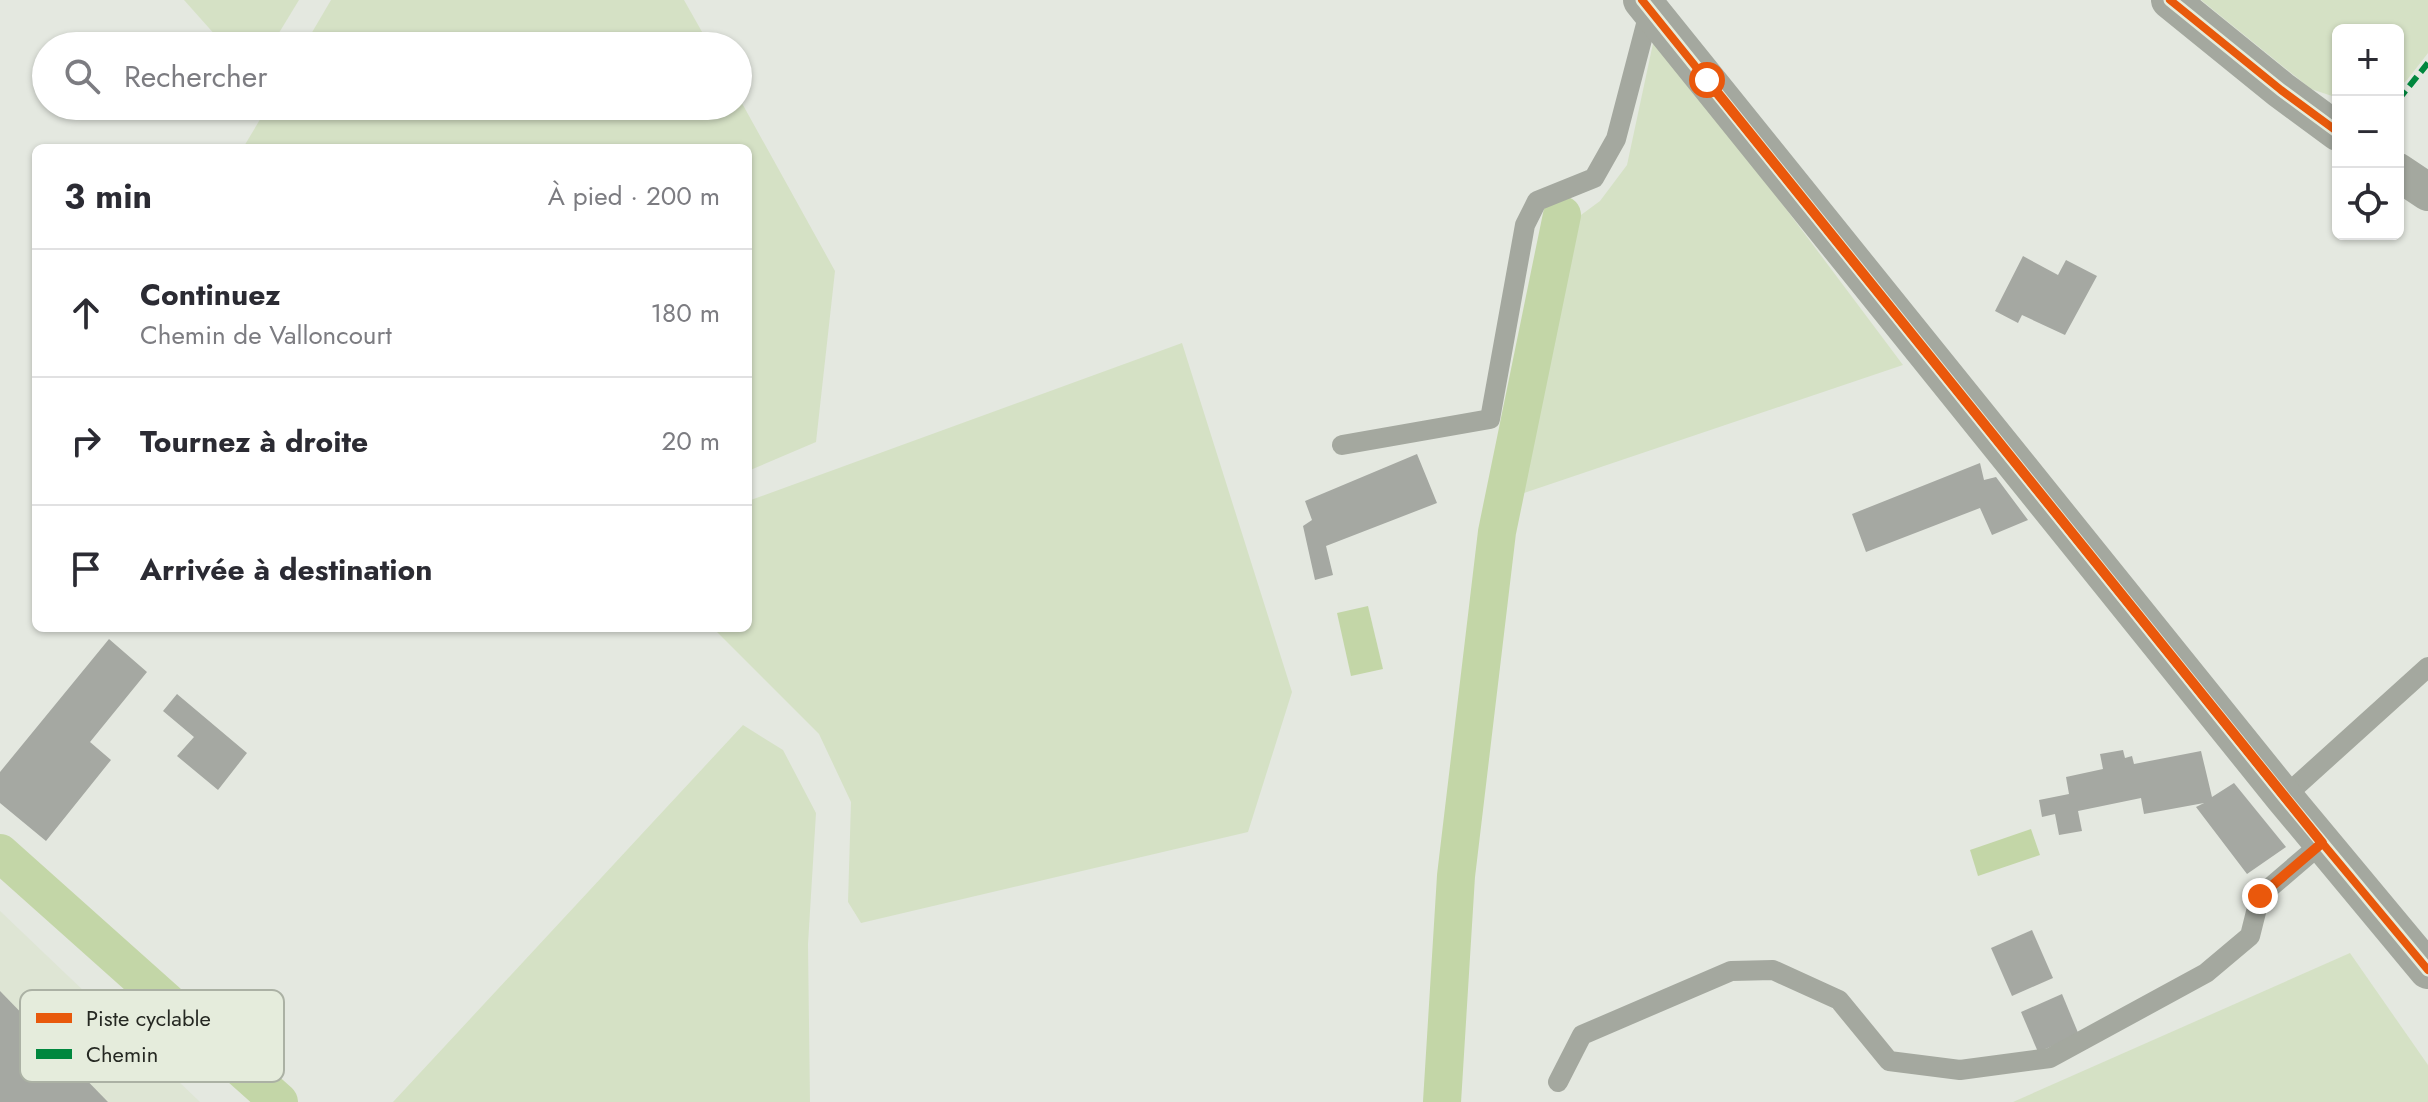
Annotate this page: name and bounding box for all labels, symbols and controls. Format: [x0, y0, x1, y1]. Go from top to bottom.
map controls [2332, 24, 2404, 240]
button: + [2332, 24, 2404, 96]
search box [32, 32, 752, 120]
icon: search [60, 54, 104, 98]
text: Rechercher [124, 55, 267, 98]
route start [1689, 62, 1725, 98]
button: − [2332, 96, 2404, 168]
button: locate [2332, 168, 2404, 240]
text: 3 min [64, 172, 152, 221]
text: À pied · 200 m [548, 177, 720, 215]
text: Continuez [140, 273, 281, 316]
icon: ahead [64, 291, 108, 335]
text: 180 m [650, 294, 720, 332]
text: Chemin de Valloncourt [140, 316, 392, 354]
icon: right [64, 419, 108, 463]
text: Tournez à droite [140, 420, 368, 463]
text: 20 m [662, 422, 720, 460]
icon: arrive [64, 547, 108, 591]
text: Arrivée à destination [140, 548, 432, 591]
route end [2242, 878, 2278, 914]
legend [20, 990, 284, 1082]
text: Piste cyclable [86, 1002, 211, 1034]
text: Chemin [86, 1038, 158, 1070]

